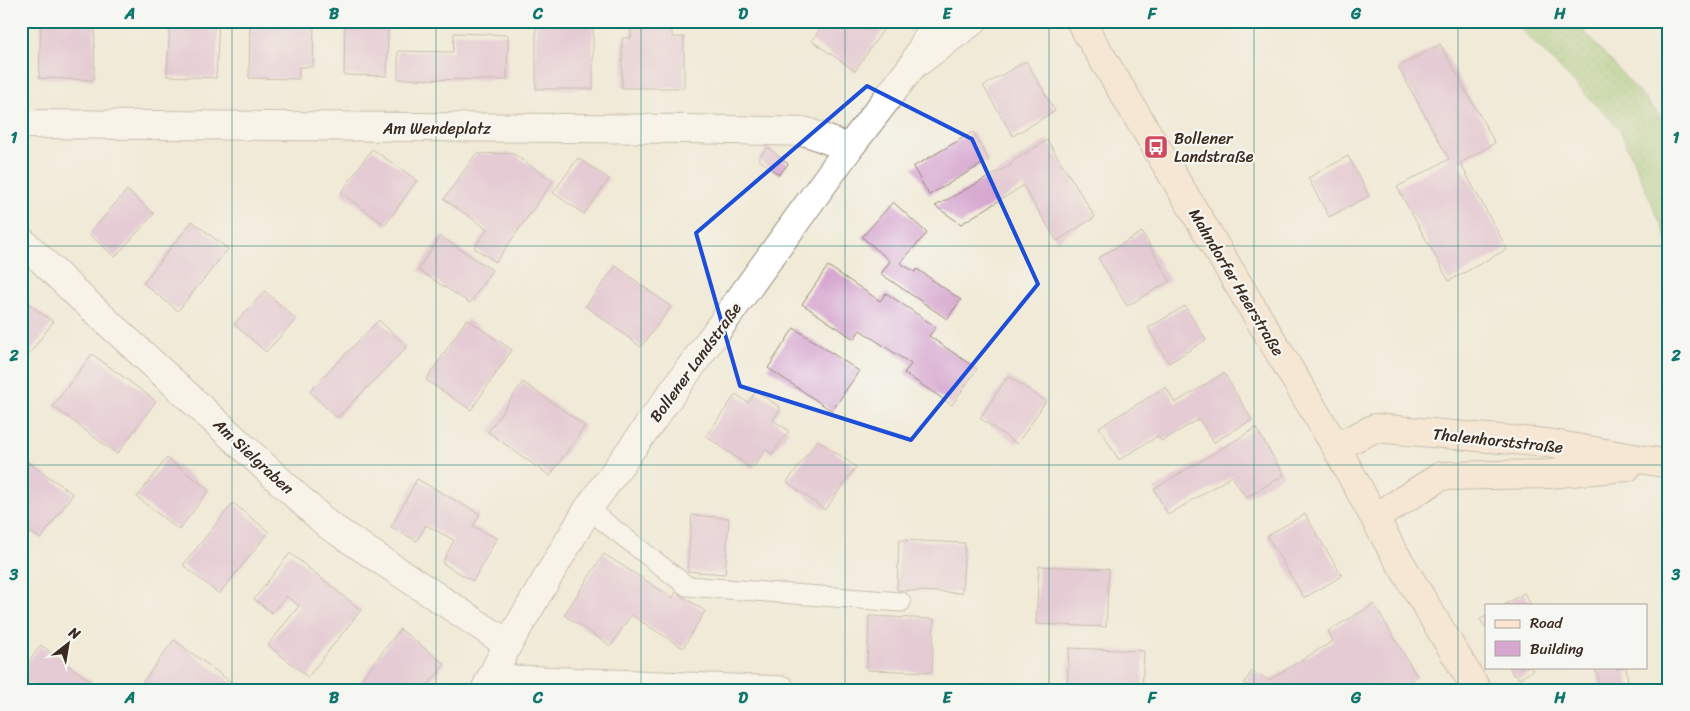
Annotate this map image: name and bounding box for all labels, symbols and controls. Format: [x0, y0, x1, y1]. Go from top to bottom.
text: A [124, 0, 135, 28]
text: B [329, 0, 340, 28]
text: C [532, 0, 544, 28]
text: D [738, 0, 748, 28]
text: E [943, 0, 953, 28]
text: F [1147, 0, 1158, 28]
text: G [1350, 0, 1362, 28]
text: H [1553, 0, 1566, 28]
street label: Am Wendeplatz [382, 114, 491, 143]
text: 1 [11, 123, 18, 152]
text: 1 [1673, 123, 1680, 152]
place label: Bollener Landstraße [1174, 124, 1254, 171]
bus stop icon: Bollener Landstraße [1143, 134, 1169, 160]
street label: Mahndorfer Heerstraße [1181, 203, 1292, 362]
street label: Bollener Landstraße [642, 296, 749, 429]
text: 2 [8, 341, 19, 370]
text: 2 [1670, 341, 1681, 370]
street label: Am Sielgraben [206, 410, 301, 502]
street label: Thalenhorststraße [1431, 419, 1565, 462]
text: 3 [9, 560, 19, 589]
text: 3 [1671, 560, 1681, 589]
legend [1485, 604, 1648, 668]
text: Road [1530, 610, 1563, 636]
north arrow [42, 618, 92, 668]
text: N [63, 620, 85, 647]
text: Building [1530, 636, 1584, 662]
text: A [124, 683, 135, 711]
text: B [329, 683, 340, 711]
text: C [532, 683, 544, 711]
text: D [738, 683, 748, 711]
text: E [943, 683, 953, 711]
text: F [1147, 683, 1158, 711]
text: G [1350, 683, 1362, 711]
text: H [1553, 683, 1566, 711]

